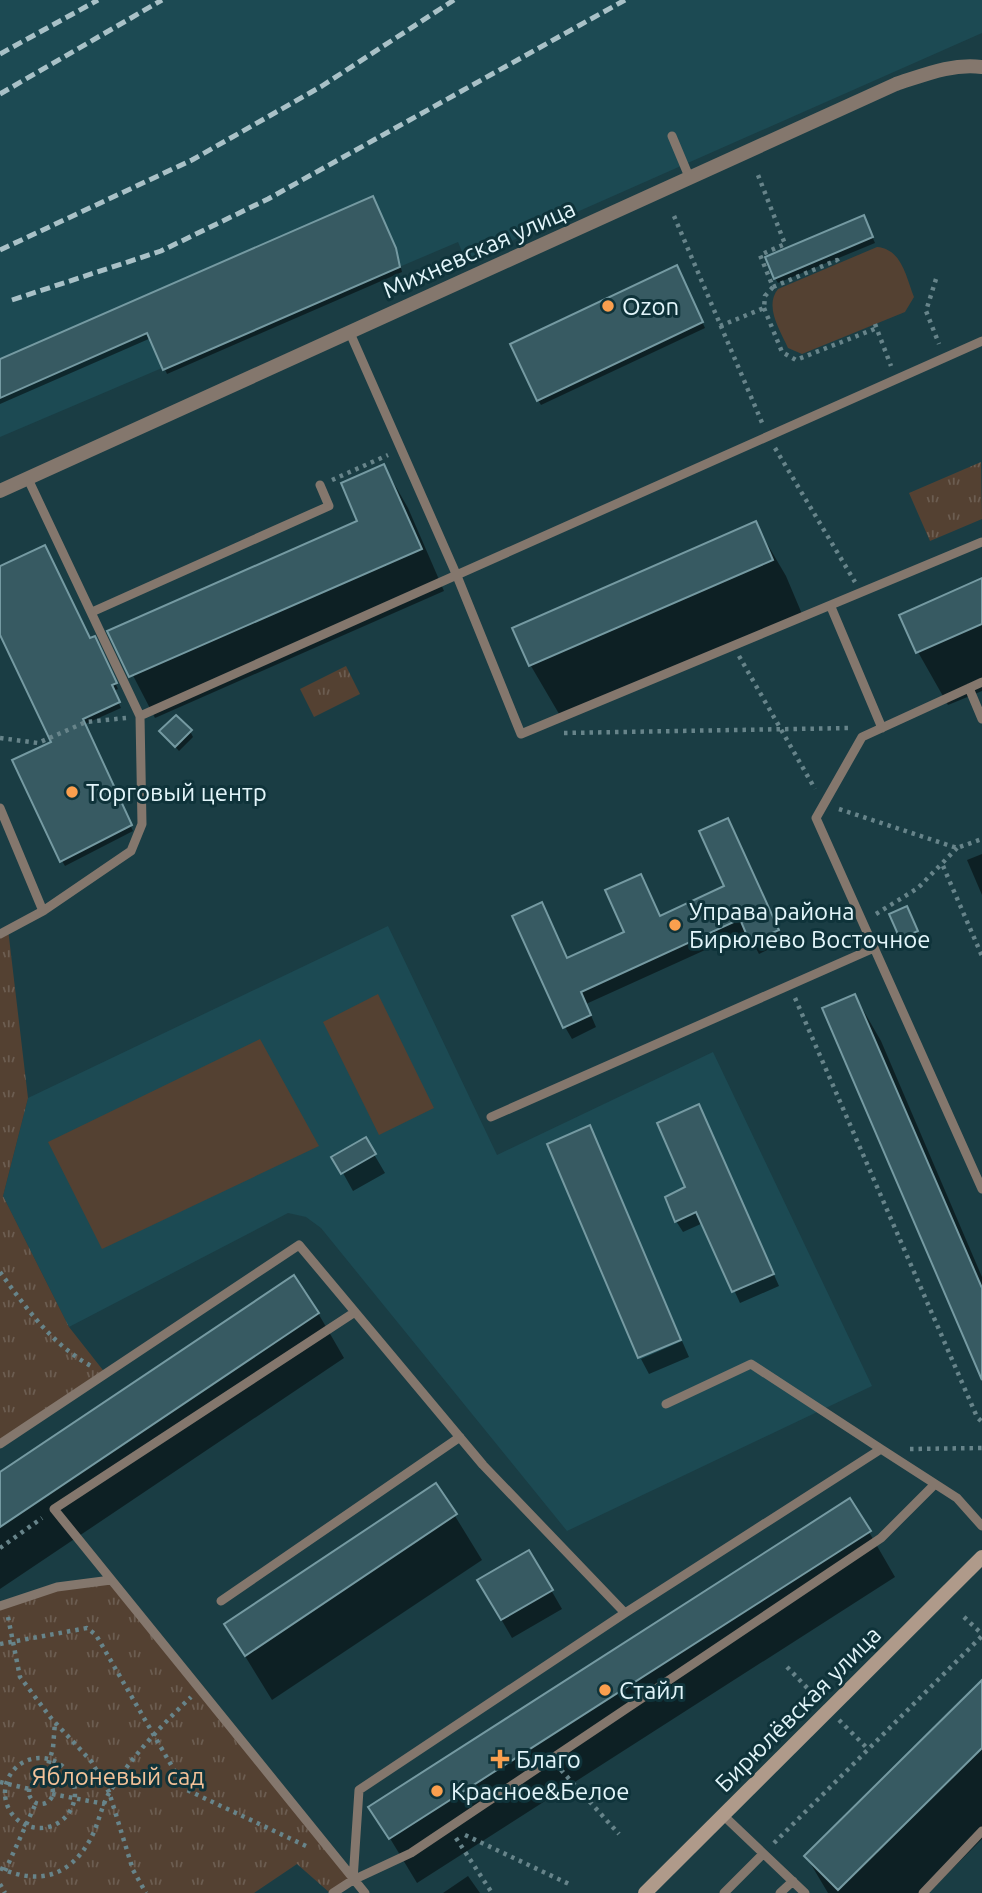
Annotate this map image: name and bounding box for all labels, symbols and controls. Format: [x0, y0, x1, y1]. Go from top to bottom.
street label: Михневская улица [379, 194, 579, 304]
place label: Ozon [622, 293, 679, 320]
marker: Ozon [600, 298, 616, 314]
place label: Торговый центр [86, 779, 267, 806]
marker: Торговый центр [64, 784, 80, 800]
place label: Управа района Бирюлево Восточное [689, 898, 930, 953]
marker: Управа района Бирюлево Восточное [667, 917, 683, 933]
street label: Бирюлёвская улица [710, 1621, 886, 1797]
place label: Стайл [619, 1677, 685, 1704]
marker: Стайл [597, 1682, 613, 1698]
place label: Благо [516, 1746, 581, 1773]
marker: Благо [490, 1749, 510, 1769]
park label: Яблоневый сад [32, 1763, 204, 1790]
place label: Красное&Белое [451, 1778, 630, 1805]
marker: Красное&Белое [429, 1783, 445, 1799]

